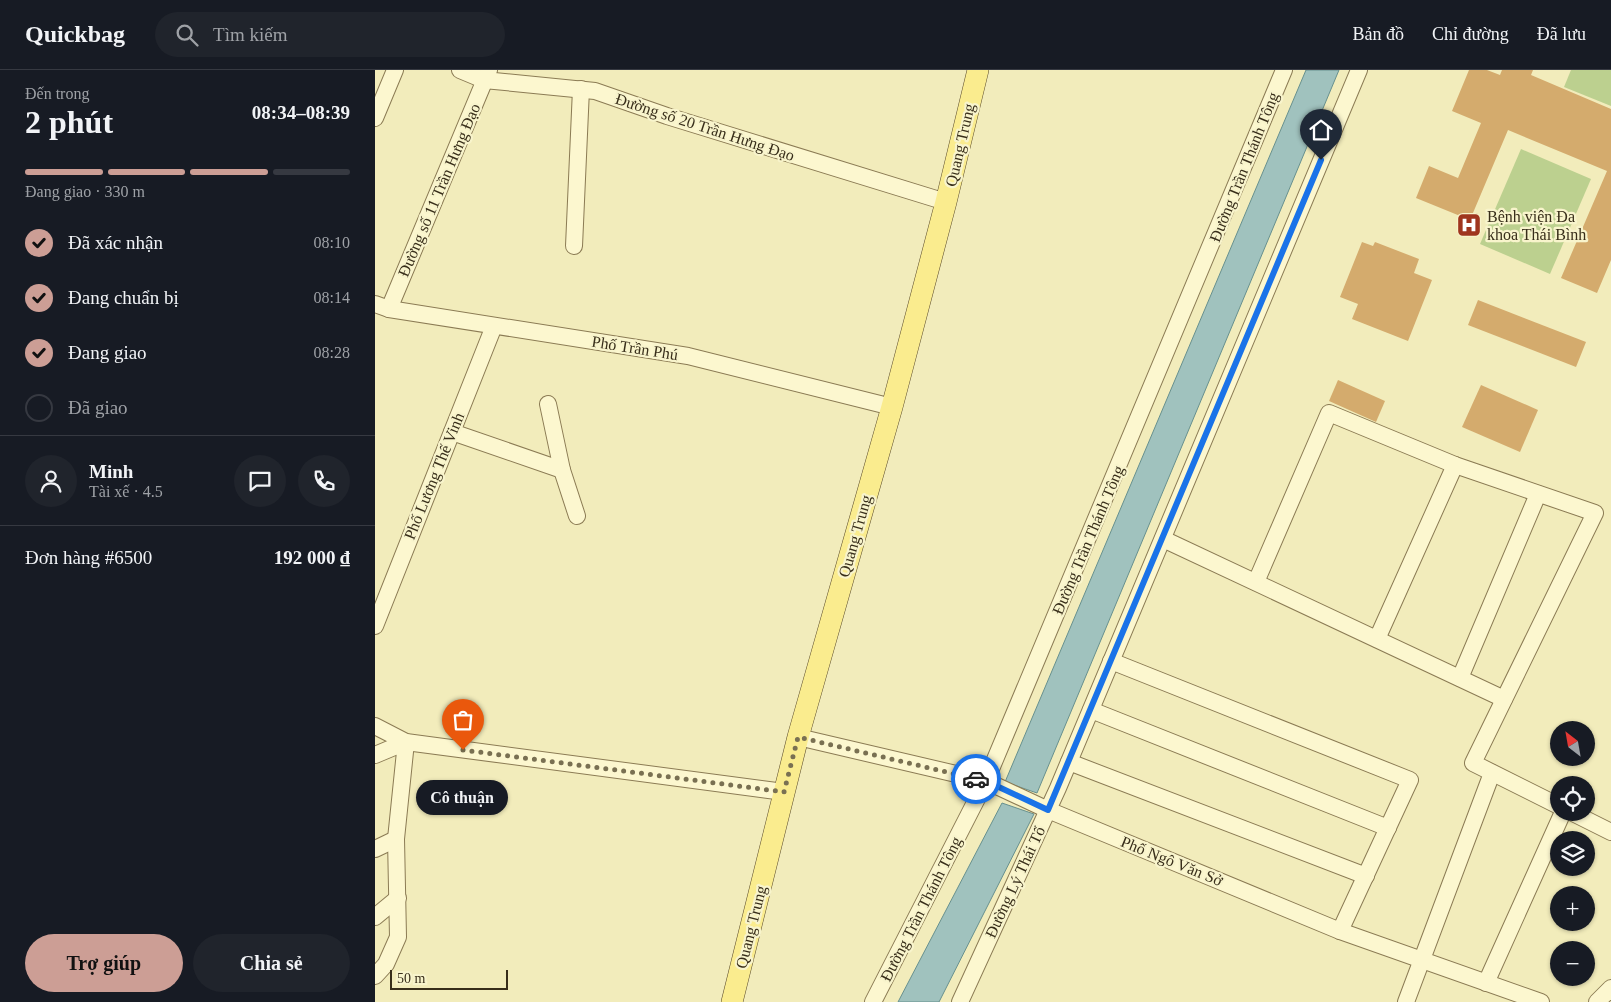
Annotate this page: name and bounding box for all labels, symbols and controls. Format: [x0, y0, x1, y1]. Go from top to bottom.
search box [155, 12, 505, 57]
text: Quickbag [25, 21, 125, 47]
icon: search [173, 21, 201, 49]
text: Tìm kiếm [213, 24, 287, 45]
text: Bản đồ [1352, 24, 1404, 44]
text: Chỉ đường [1432, 24, 1509, 44]
text: Đã lưu [1537, 24, 1586, 44]
text: Đến trong [25, 85, 89, 102]
street label: Đường số 20 Trần Hưng Đạo [613, 90, 797, 165]
street label: Đường Trần Thánh Tông [1206, 90, 1283, 245]
street label: Đường số 11 Trần Hưng Đạo [395, 101, 484, 280]
text: 08:34–08:39 [252, 102, 350, 123]
street label: Quang Trung [942, 102, 979, 189]
text: 2 phút [25, 104, 113, 140]
pin [1300, 109, 1342, 160]
icon: home [1307, 116, 1335, 144]
text: Đang giao · 330 m [25, 183, 145, 200]
place label: Bệnh viện Đa khoa Thái Bình [1487, 208, 1586, 243]
hospital icon: Bệnh viện Đa khoa Thái Bình [1456, 212, 1482, 238]
icon: check [25, 229, 53, 257]
text: Đã xác nhận [68, 232, 163, 253]
text: 08:10 [314, 234, 350, 251]
icon: check [25, 284, 53, 312]
text: Đang chuẩn bị [68, 287, 179, 308]
text: 08:14 [314, 289, 350, 306]
street label: Phố Trần Phú [591, 333, 679, 363]
icon: check [25, 339, 53, 367]
text: Đang giao [68, 342, 147, 363]
text: 08:28 [314, 344, 350, 361]
text: Đã giao [68, 397, 128, 418]
street label: Phố Lương Thế Vinh [401, 410, 468, 542]
button: person [25, 455, 77, 507]
button: chat [234, 455, 286, 507]
button: phone [298, 455, 350, 507]
text: Minh [89, 461, 133, 482]
street label: Đường Trần Thánh Tông [1049, 463, 1128, 617]
text: Tài xế · 4.5 [89, 483, 163, 500]
street label: Quang Trung [835, 493, 876, 579]
text: Đơn hàng #6500 [25, 547, 152, 568]
text: 192 000 ₫ [274, 547, 350, 568]
pin [442, 699, 484, 750]
icon: bag [449, 706, 477, 734]
north arrow [1550, 721, 1595, 766]
map controls [1550, 721, 1595, 986]
courier [951, 754, 1001, 804]
icon: car [962, 765, 990, 793]
button: locate [1550, 776, 1595, 821]
callout: Cô thuận [417, 780, 509, 815]
text: Cô thuận [430, 789, 494, 806]
street label: Đường Lý Thái Tổ [982, 824, 1049, 941]
button: layers [1550, 831, 1595, 876]
street label: Phố Ngô Văn Sở [1118, 833, 1226, 890]
street label: Đường Trần Thánh Tông [877, 834, 966, 985]
street label: Quang Trung [732, 884, 770, 970]
button: + [1550, 886, 1595, 931]
button: Trợ giúp [25, 934, 183, 992]
button: Chia sẻ [193, 934, 350, 992]
button: − [1550, 941, 1595, 986]
scale bar [390, 967, 507, 990]
text: 50 m [397, 971, 425, 986]

